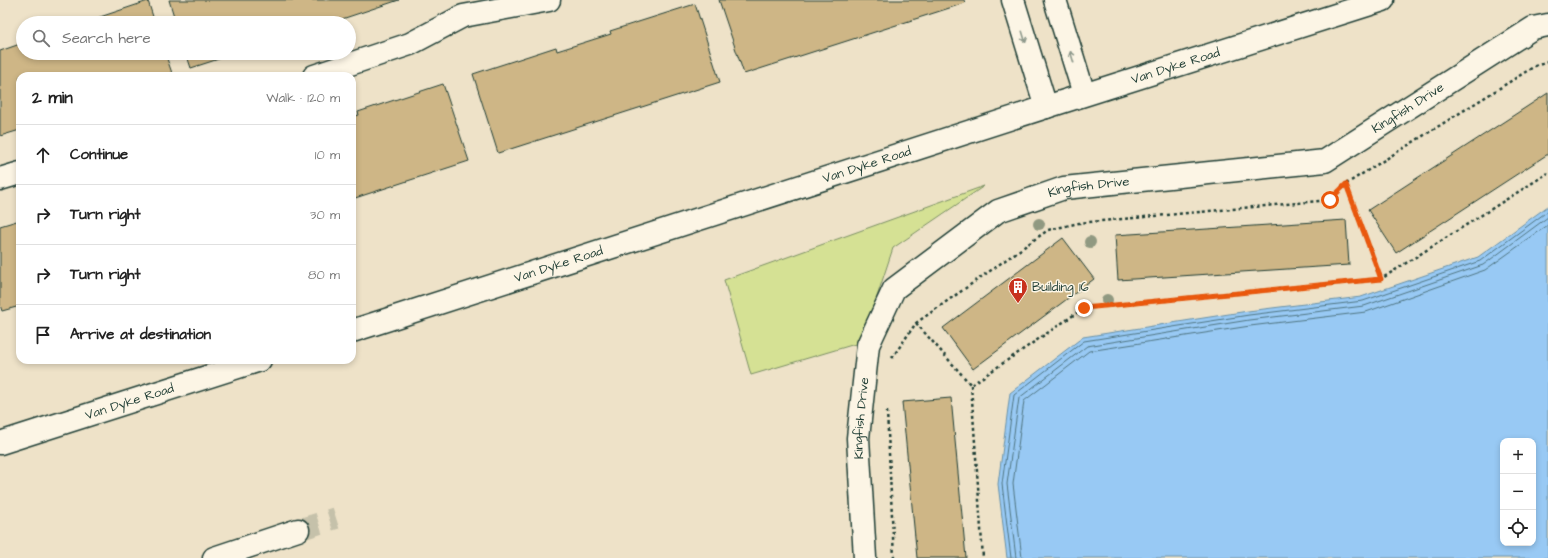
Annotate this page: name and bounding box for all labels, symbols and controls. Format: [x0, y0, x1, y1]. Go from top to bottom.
search box [16, 16, 356, 60]
icon: search [30, 27, 52, 49]
text: Search here [62, 28, 151, 49]
one-way arrow [1021, 31, 1028, 44]
street label: Van Dyke Road [1129, 43, 1222, 88]
one-way arrow [1068, 51, 1075, 64]
street label: Kingfish Drive [1368, 78, 1447, 138]
text: 2 min [32, 86, 73, 110]
text: Walk · 120 m [266, 89, 340, 107]
street label: Van Dyke Road [820, 142, 914, 188]
icon: ahead [32, 144, 54, 166]
text: Continue [70, 144, 128, 165]
text: 10 m [315, 146, 340, 164]
street label: Kingfish Drive [1045, 172, 1130, 202]
route start [1321, 191, 1339, 209]
icon: right [32, 204, 54, 226]
text: Turn right [70, 204, 141, 225]
text: 30 m [310, 206, 340, 224]
street label: Van Dyke Road [512, 242, 605, 287]
icon: right [32, 264, 54, 286]
text: Turn right [70, 264, 141, 285]
text: 80 m [308, 266, 340, 284]
building icon: Building 16 [1007, 276, 1029, 304]
place label: Building 16 [1032, 278, 1089, 297]
route end [1075, 299, 1093, 317]
icon: arrive [32, 324, 54, 346]
text: Arrive at destination [70, 324, 211, 345]
street label: Kingfish Drive [849, 376, 873, 460]
street label: Van Dyke Road [83, 379, 177, 424]
map controls [1500, 438, 1536, 546]
button: + [1500, 438, 1536, 474]
button: − [1500, 474, 1536, 510]
button: locate [1500, 510, 1536, 546]

